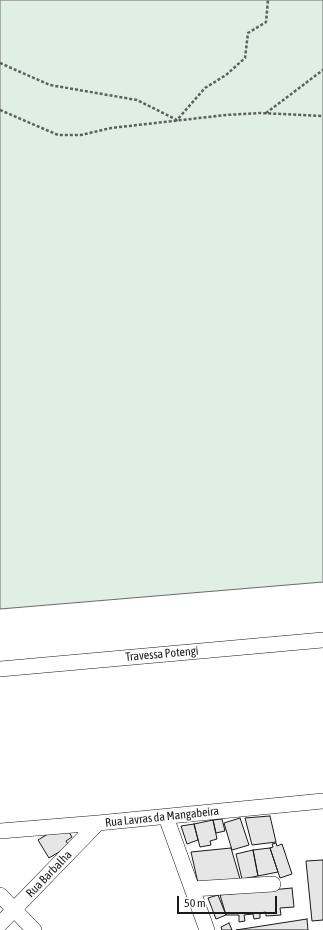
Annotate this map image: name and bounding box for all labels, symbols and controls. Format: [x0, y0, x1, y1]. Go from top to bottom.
street label: Travessa Potengi [125, 644, 199, 664]
street label: Rua Lavras da Mangabeira [104, 804, 220, 830]
street label: Rua Barbalha [23, 848, 75, 900]
scale bar [179, 888, 279, 914]
text: 50 m [184, 896, 206, 910]

